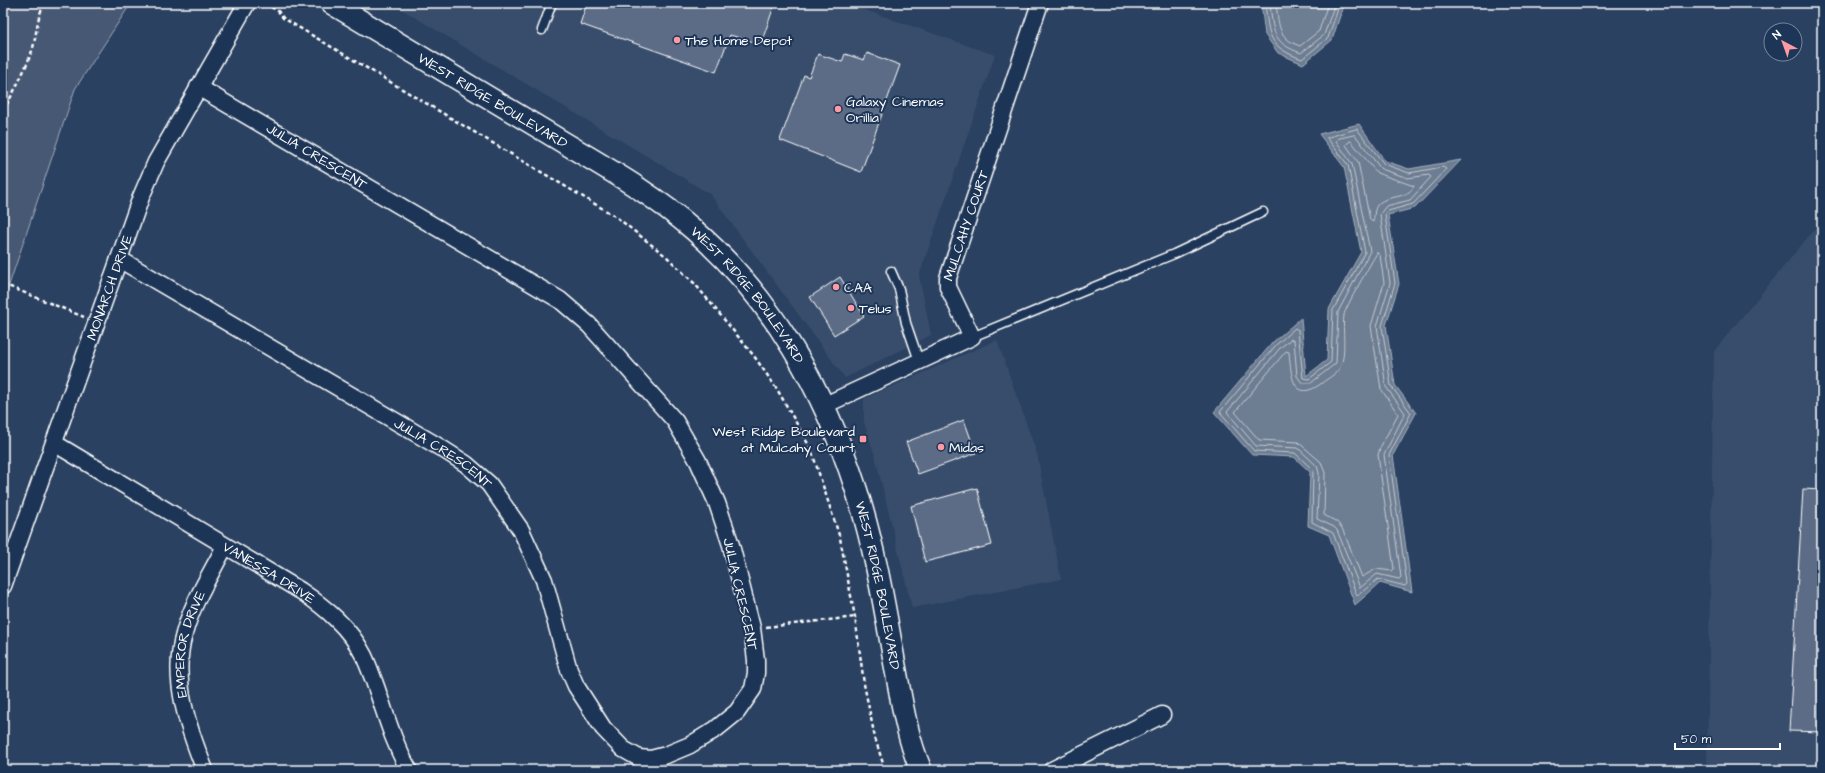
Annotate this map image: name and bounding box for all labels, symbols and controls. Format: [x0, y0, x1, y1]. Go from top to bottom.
north arrow [1763, 22, 1803, 62]
text: N [1769, 27, 1784, 43]
place label: The Home Depot [685, 31, 793, 51]
marker: The Home Depot [672, 35, 682, 45]
street label: WEST RIDGE BOULEVARD [414, 48, 571, 154]
place label: Galaxy Cinemas Orillia [846, 92, 944, 128]
marker: Galaxy Cinemas Orillia [833, 104, 843, 114]
street label: JULIA CRESCENT [262, 119, 371, 195]
street label: MULCAHY COURT [939, 167, 994, 284]
street label: WEST RIDGE BOULEVARD [686, 222, 808, 367]
street label: MONARCH DRIVE [82, 231, 138, 343]
place label: CAA [844, 278, 872, 298]
marker: CAA [831, 282, 841, 292]
place label: Telus [859, 299, 892, 319]
marker: Telus [846, 303, 856, 313]
street label: JULIA CRESCENT [390, 414, 496, 494]
place label: West Ridge Boulevard at Mulcahy Court [712, 422, 855, 458]
marker: West Ridge Boulevard at Mulcahy Court [858, 434, 868, 444]
place label: Midas [949, 438, 984, 458]
marker: Midas [936, 442, 946, 452]
street label: WEST RIDGE BOULEVARD [849, 499, 905, 672]
street label: JULIA CRESCENT [717, 536, 763, 653]
street label: VANESSA DRIVE [218, 537, 320, 609]
street label: EMPEROR DRIVE [170, 587, 211, 699]
scale bar [1675, 725, 1780, 751]
text: 50 m [1681, 731, 1712, 748]

